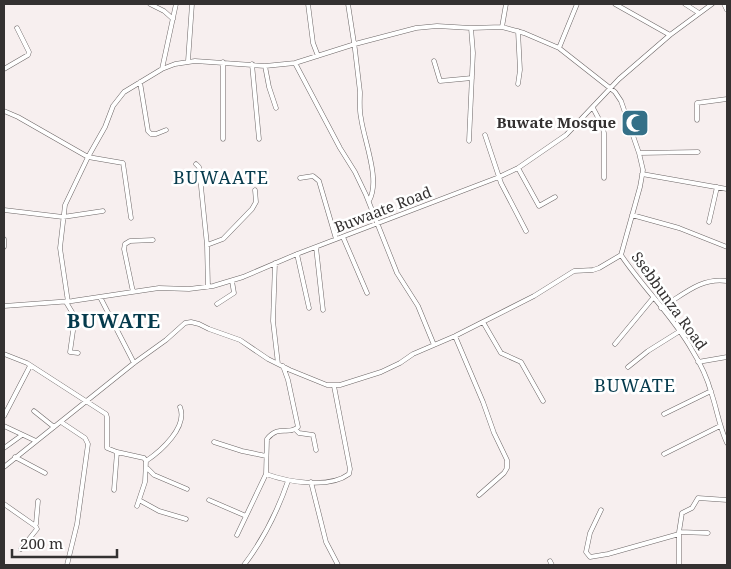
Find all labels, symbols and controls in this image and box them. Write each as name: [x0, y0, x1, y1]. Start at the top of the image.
mosque icon: Buwate Mosque: [620, 108, 650, 138]
place label: Buwate Mosque: [497, 112, 616, 132]
district label: BUWAATE: [173, 165, 269, 189]
street label: Buwaate Road: [331, 181, 434, 237]
street label: Ssebbunza Road: [627, 247, 712, 354]
district label: BUWATE: [67, 307, 161, 334]
district label: BUWATE: [594, 373, 676, 397]
scale bar: [12, 526, 118, 558]
text: 200 m: [20, 533, 63, 553]

